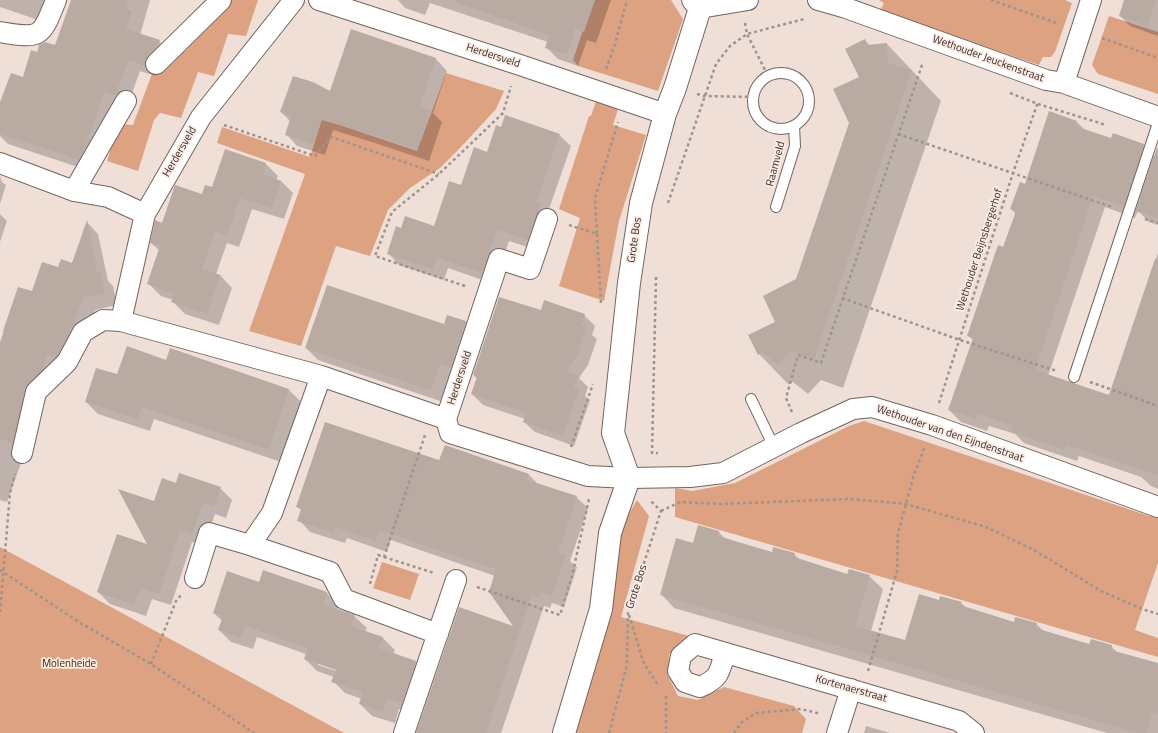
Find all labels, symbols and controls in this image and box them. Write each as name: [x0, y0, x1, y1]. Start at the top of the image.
street label: Wethouder Jeuckenstraat: [930, 33, 1046, 85]
street label: Herdersveld: [464, 41, 522, 71]
street label: Herdersveld: [160, 124, 200, 180]
street label: Raamveld: [764, 140, 788, 188]
street label: Wethouder Beijnsbergerhof: [954, 187, 1006, 313]
street label: Grote Bos: [625, 216, 645, 264]
street label: Herdersveld: [445, 349, 475, 407]
street label: Wethouder van den Eijndenstraat: [875, 403, 1025, 465]
street label: Grote Bos: [624, 563, 650, 611]
park label: Molenheide: [42, 657, 96, 671]
street label: Kortenaerstraat: [814, 673, 888, 705]

